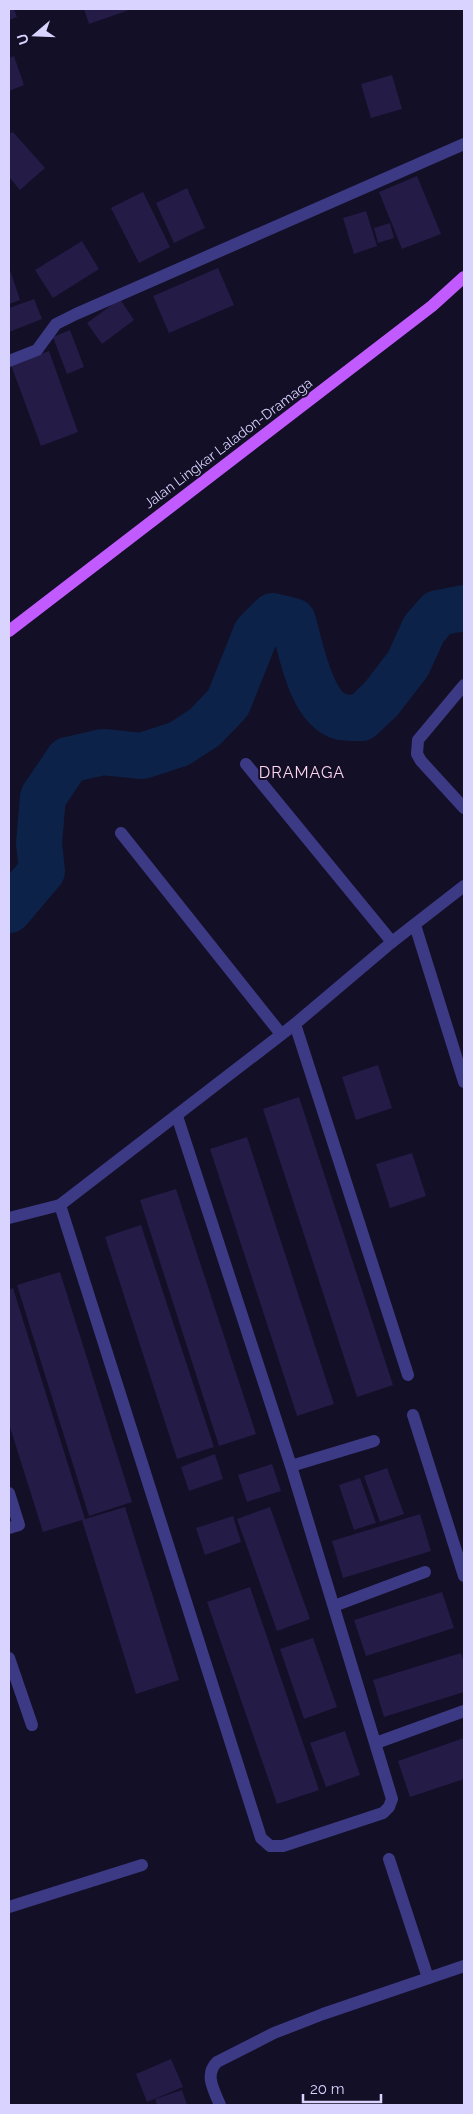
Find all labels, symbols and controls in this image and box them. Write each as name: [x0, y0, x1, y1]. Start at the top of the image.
north arrow: [10, 10, 60, 60]
text: U: [13, 32, 32, 47]
street label: Jalan Lingkar Laladon-Dramaga: [141, 375, 315, 511]
district label: DRAMAGA: [259, 763, 345, 782]
scale bar: [303, 2072, 380, 2104]
text: 20 m: [310, 2080, 345, 2098]

